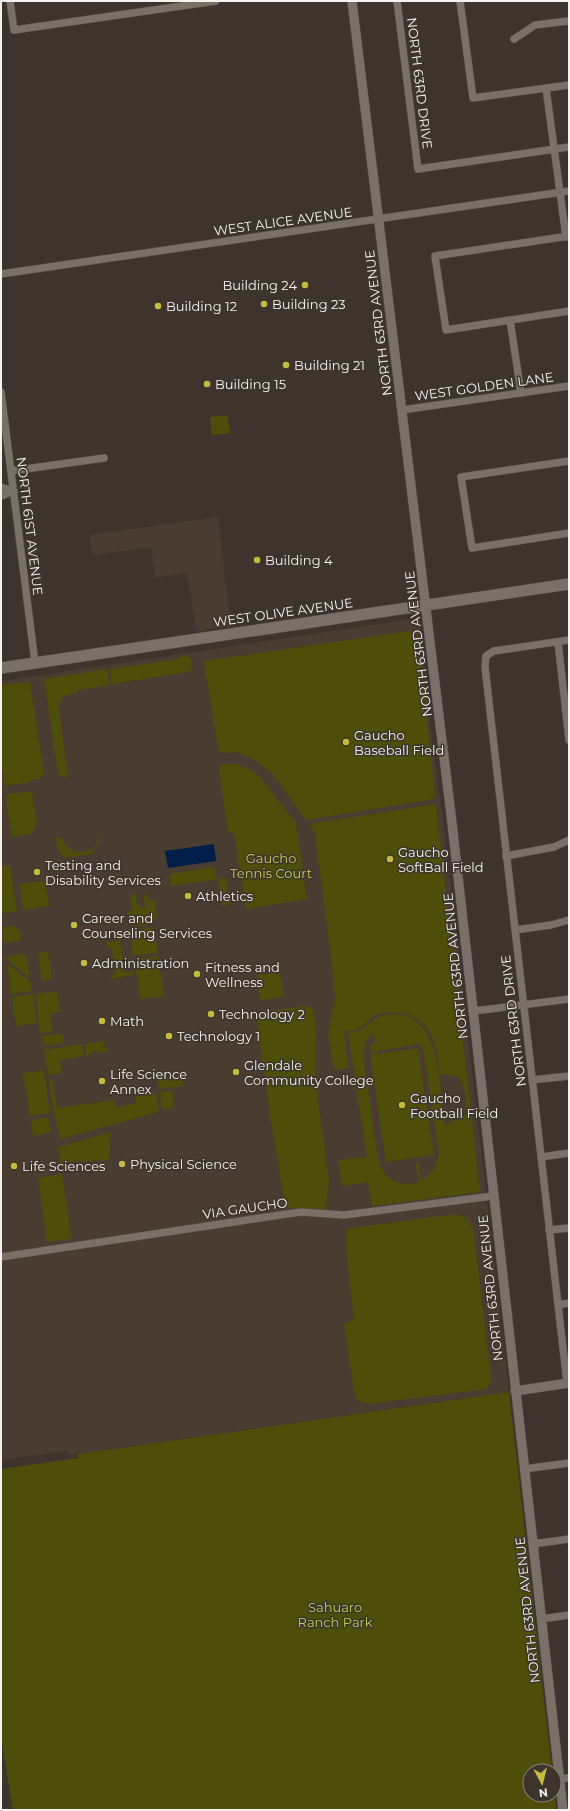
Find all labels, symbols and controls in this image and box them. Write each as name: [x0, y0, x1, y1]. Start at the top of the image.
street label: NORTH 63RD DRIVE: [404, 16, 436, 150]
street label: WEST ALICE AVENUE: [213, 203, 353, 239]
street label: NORTH 63RD AVENUE: [361, 249, 395, 397]
place label: Building 24: [222, 277, 297, 293]
marker: Building 24: [300, 280, 310, 290]
place label: Building 23: [272, 296, 346, 312]
place label: Building 12: [166, 298, 237, 314]
marker: Building 23: [259, 299, 269, 309]
marker: Building 12: [153, 301, 163, 311]
place label: Building 21: [294, 357, 365, 373]
marker: Building 21: [281, 360, 291, 370]
street label: WEST GOLDEN LANE: [414, 368, 554, 404]
place label: Building 15: [215, 376, 286, 392]
marker: Building 15: [202, 379, 212, 389]
street label: NORTH 61ST AVENUE: [14, 456, 46, 596]
place label: Building 4: [265, 552, 333, 568]
marker: Building 4: [252, 555, 262, 565]
street label: NORTH 63RD AVENUE: [401, 570, 435, 718]
street label: WEST OLIVE AVENUE: [212, 594, 354, 630]
place label: Gaucho Baseball Field: [354, 727, 444, 758]
marker: Gaucho Baseball Field: [341, 737, 351, 747]
place label: Gaucho SoftBall Field: [398, 844, 484, 875]
park label: Gaucho Tennis Court: [230, 850, 312, 881]
marker: Gaucho SoftBall Field: [385, 854, 395, 864]
place label: Testing and Disability Services: [45, 857, 161, 888]
marker: Testing and Disability Services: [32, 867, 42, 877]
place label: Athletics: [196, 888, 253, 904]
marker: Athletics: [183, 891, 193, 901]
street label: NORTH 63RD AVENUE: [439, 892, 471, 1040]
place label: Career and Counseling Services: [82, 910, 212, 941]
marker: Career and Counseling Services: [69, 920, 79, 930]
street label: NORTH 63RD DRIVE: [497, 954, 529, 1088]
place label: Administration: [92, 955, 189, 971]
marker: Administration: [79, 958, 89, 968]
place label: Fitness and Wellness: [205, 959, 280, 990]
marker: Fitness and Wellness: [192, 969, 202, 979]
place label: Technology 2: [219, 1006, 305, 1022]
marker: Technology 2: [206, 1009, 216, 1019]
place label: Math: [110, 1013, 144, 1029]
marker: Math: [97, 1016, 107, 1026]
place label: Technology 1: [177, 1028, 260, 1044]
marker: Technology 1: [164, 1031, 174, 1041]
place label: Glendale Community College: [244, 1057, 374, 1088]
place label: Life Science Annex: [110, 1066, 187, 1097]
marker: Glendale Community College: [231, 1067, 241, 1077]
marker: Life Science Annex: [97, 1076, 107, 1086]
place label: Gaucho Football Field: [410, 1090, 498, 1121]
marker: Gaucho Football Field: [397, 1100, 407, 1110]
place label: Physical Science: [130, 1156, 237, 1172]
place label: Life Sciences: [22, 1158, 105, 1174]
marker: Physical Science: [117, 1159, 127, 1169]
marker: Life Sciences: [9, 1161, 19, 1171]
street label: VIA GAUCHO: [201, 1194, 289, 1222]
street label: NORTH 63RD AVENUE: [474, 1214, 506, 1362]
street label: NORTH 63RD AVENUE: [511, 1536, 543, 1684]
park label: Sahuaro Ranch Park: [298, 1599, 373, 1630]
north arrow: [522, 1763, 562, 1803]
text: N: [538, 1785, 548, 1800]

